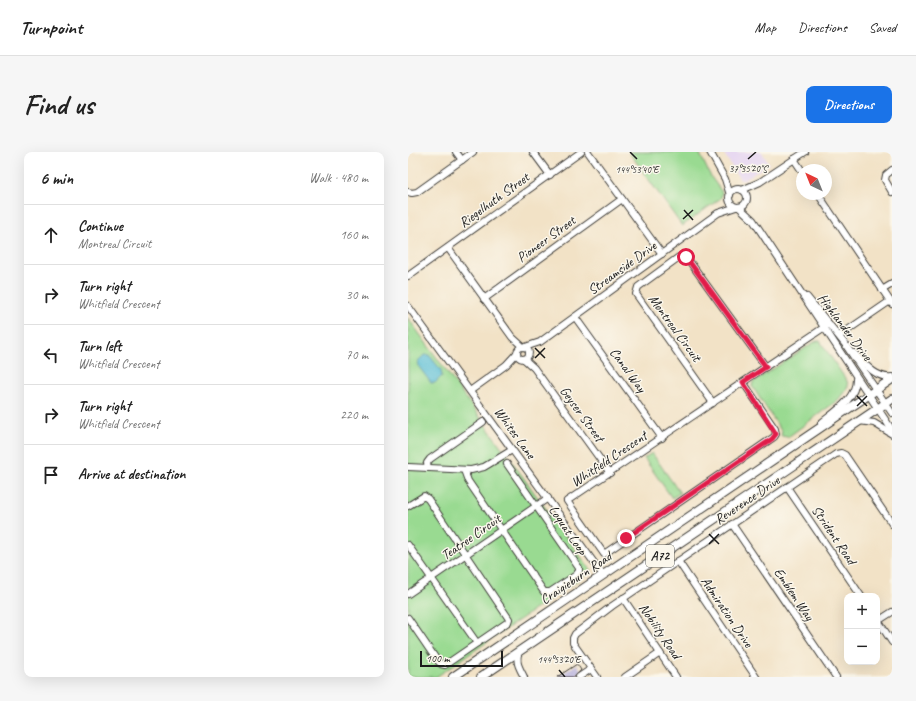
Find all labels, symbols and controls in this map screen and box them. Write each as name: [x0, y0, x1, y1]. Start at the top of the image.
text: Turnpoint: [20, 16, 82, 40]
text: Map: [755, 19, 776, 36]
text: Directions: [798, 19, 847, 36]
text: Saved: [869, 19, 896, 36]
button: Directions: [806, 86, 892, 123]
text: Find us: [24, 87, 94, 122]
text: 37°35'20"S: [729, 162, 769, 175]
text: 144°53'40"E: [615, 163, 660, 176]
north arrow: [796, 164, 832, 200]
text: 6 min: [40, 168, 73, 189]
street label: Riegelhuth Street: [456, 168, 534, 231]
text: Walk · 480 m: [309, 170, 368, 186]
street label: Pioneer Street: [513, 211, 580, 266]
text: Continue: [78, 217, 123, 236]
icon: ahead: [40, 224, 62, 246]
text: 160 m: [340, 227, 368, 243]
text: Montreal Circuit: [78, 236, 151, 252]
street label: Streamside Drive: [584, 237, 661, 299]
route start: [677, 248, 695, 266]
text: Turn right: [78, 277, 131, 296]
icon: right: [40, 284, 62, 306]
text: 30 m: [346, 287, 368, 303]
street label: Highlander Drive: [814, 290, 877, 365]
street label: Montreal Circuit: [645, 291, 706, 366]
text: Whitfield Crescent: [78, 296, 160, 312]
text: Turn left: [78, 337, 121, 356]
icon: left: [40, 344, 62, 366]
street label: Canal Way: [606, 344, 651, 397]
text: 70 m: [346, 347, 368, 363]
text: Whitfield Crescent: [78, 356, 160, 372]
street label: Geyser Street: [556, 383, 609, 447]
text: Turn right: [78, 397, 131, 416]
icon: right: [40, 404, 62, 426]
street label: Whites Lane: [491, 404, 540, 463]
text: 220 m: [340, 407, 368, 423]
text: Whitfield Crescent: [78, 416, 160, 432]
street label: Whitfield Crescent: [568, 426, 652, 491]
icon: arrive: [40, 464, 62, 486]
text: Arrive at destination: [78, 465, 185, 484]
street label: Reverence Drive: [711, 471, 784, 528]
street label: Loquat Loop: [545, 502, 591, 559]
street label: Strident Road: [808, 502, 861, 570]
street label: Teatree Circuit: [438, 509, 505, 564]
route end: [617, 529, 635, 547]
road number: A72: [646, 545, 674, 567]
street label: Craigieburn Road: [537, 547, 617, 608]
street label: Emblem Way: [770, 564, 818, 625]
street label: Admiration Drive: [697, 574, 758, 652]
map controls: [844, 593, 880, 665]
button: +: [844, 593, 880, 629]
street label: Nobility Road: [635, 600, 686, 664]
button: −: [844, 629, 880, 665]
scale bar: [420, 649, 503, 668]
text: 100 m: [426, 651, 450, 665]
text: 144°53'20"E: [537, 653, 582, 666]

